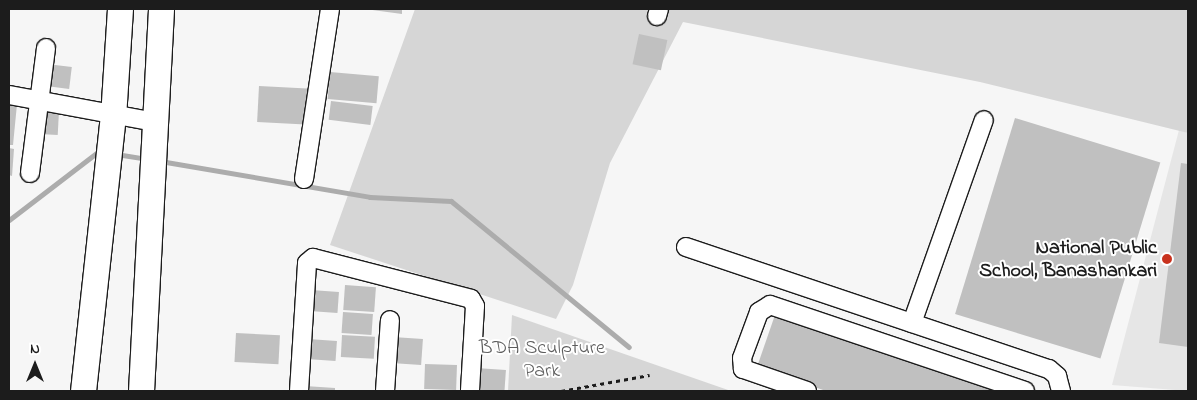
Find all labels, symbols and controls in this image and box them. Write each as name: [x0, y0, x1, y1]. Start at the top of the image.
place label: National Public School, Banashankari: [979, 236, 1157, 283]
marker: National Public School, Banashankari: [1161, 253, 1173, 265]
park label: BDA Sculpture Park: [479, 336, 605, 383]
text: N: [30, 339, 40, 360]
north arrow: [10, 340, 60, 390]

